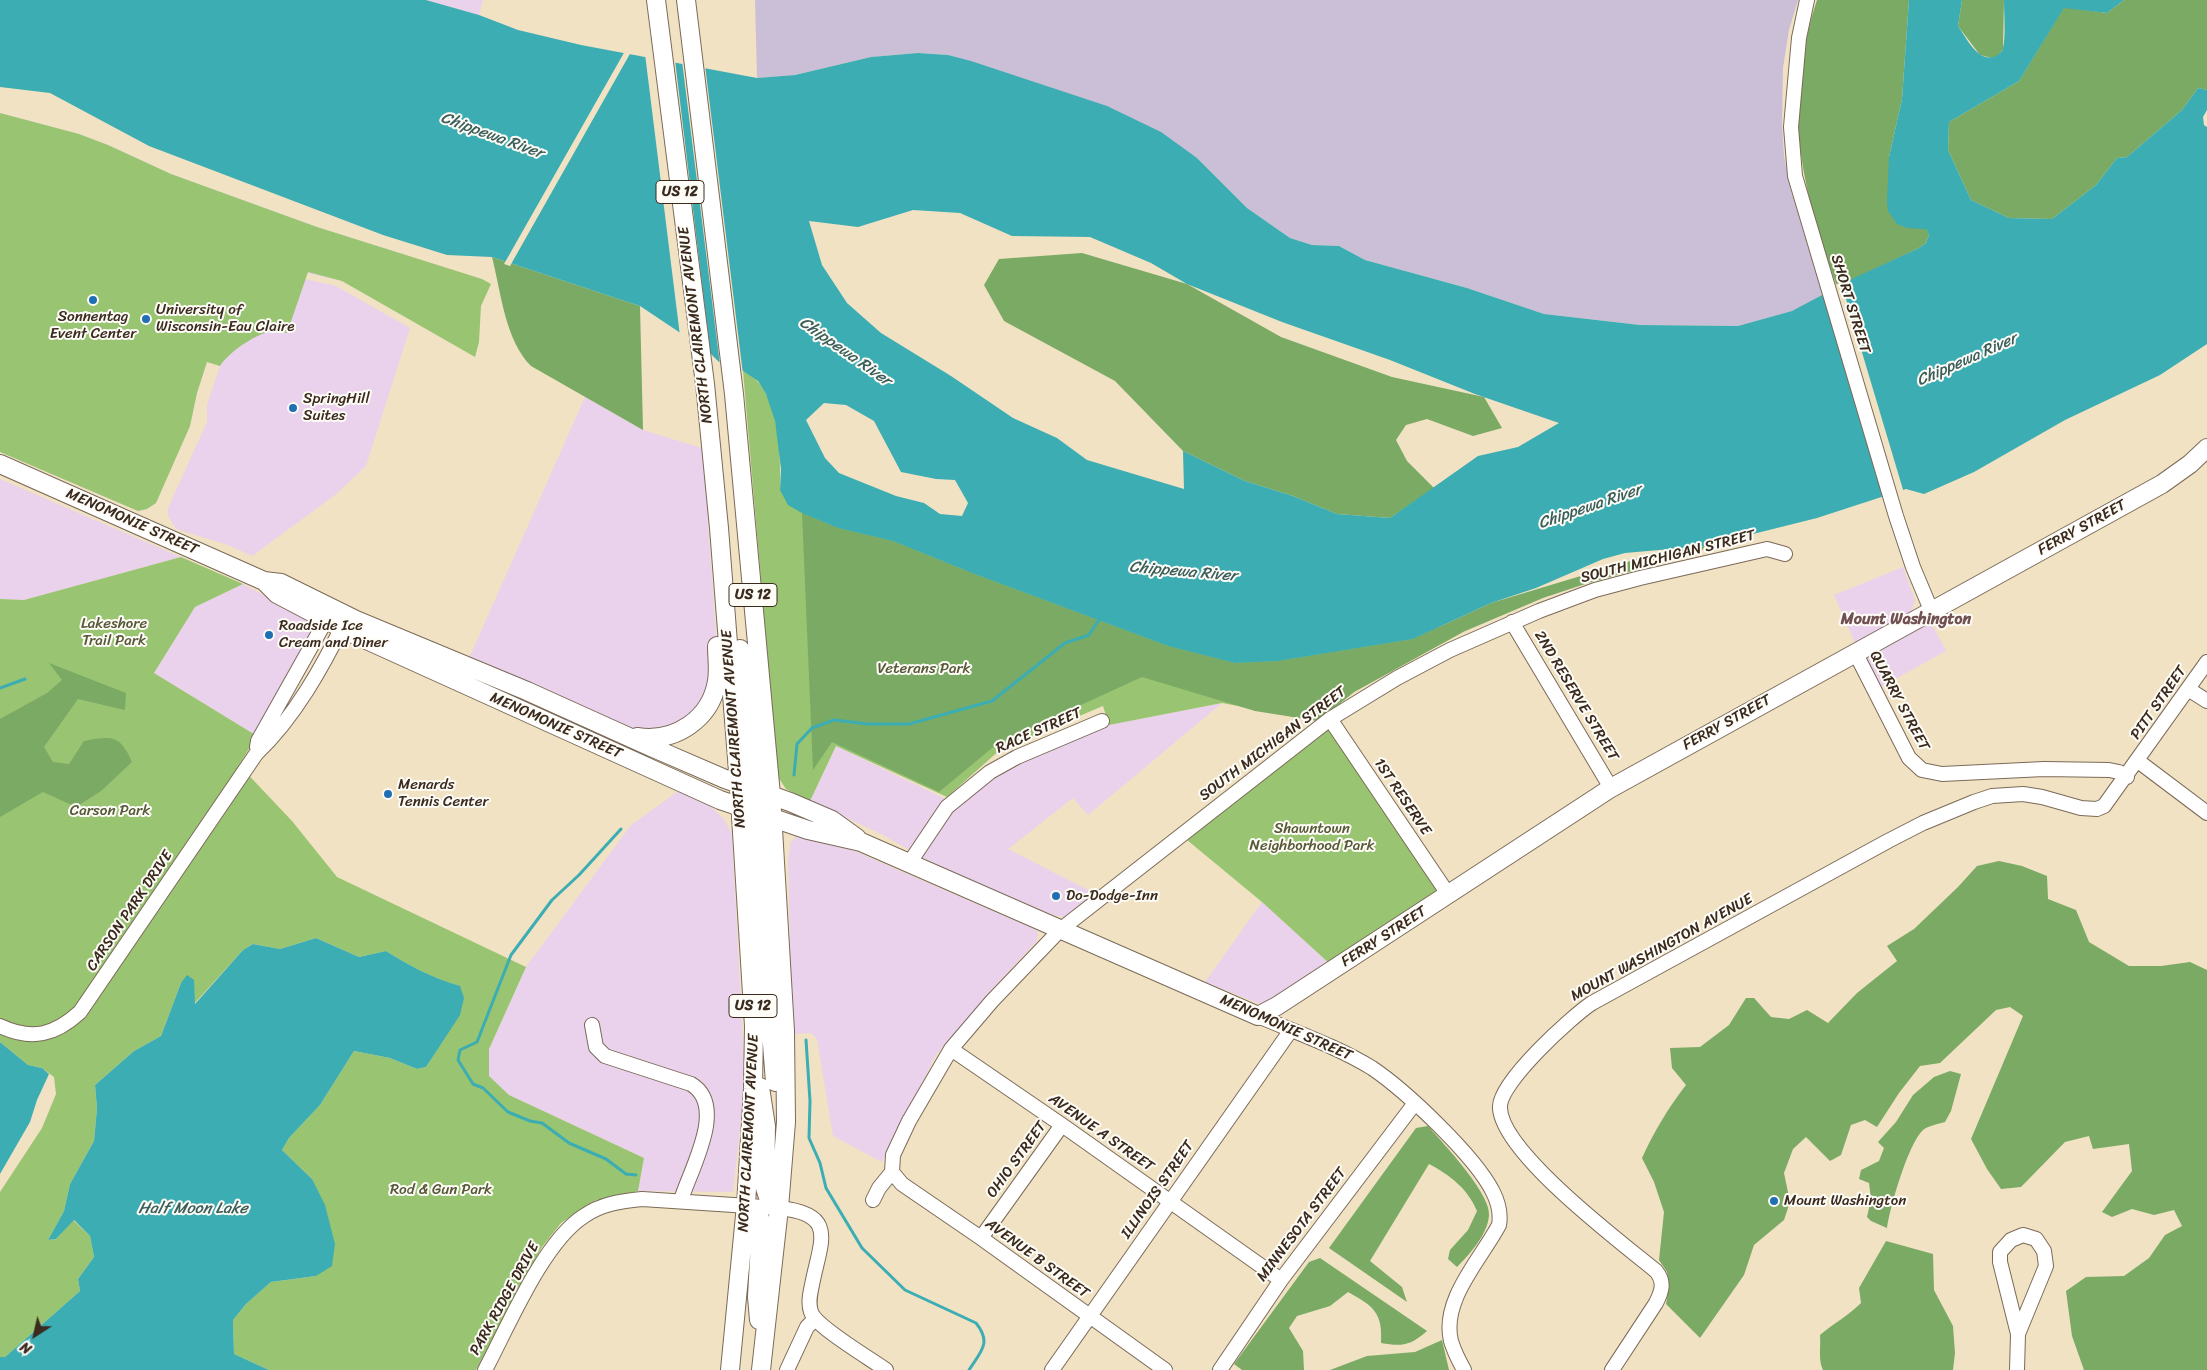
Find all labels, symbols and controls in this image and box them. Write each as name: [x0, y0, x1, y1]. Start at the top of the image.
water label: Chippewa River: [438, 109, 546, 163]
road number: US 12: [656, 180, 704, 203]
street label: NORTH CLAIREMONT AVENUE: [675, 225, 717, 425]
street label: SHORT STREET: [1826, 252, 1874, 356]
marker: Sonnentag Event Center: [87, 294, 99, 306]
place label: University of Wisconsin-Eau Claire: [156, 301, 294, 336]
place label: Sonnentag Event Center: [50, 308, 136, 343]
marker: University of Wisconsin-Eau Claire: [140, 313, 152, 325]
water label: Chippewa River: [795, 313, 895, 391]
water label: Chippewa River: [1914, 329, 2020, 391]
place label: SpringHill Suites: [303, 390, 370, 425]
marker: SpringHill Suites: [287, 402, 299, 414]
water label: Chippewa River: [1536, 480, 1644, 534]
street label: MENOMONIE STREET: [63, 485, 201, 559]
street label: FERRY STREET: [2035, 496, 2129, 560]
street label: SOUTH MICHIGAN STREET: [1579, 527, 1757, 587]
water label: Chippewa River: [1129, 558, 1237, 586]
road number: US 12: [729, 584, 777, 606]
district label: Mount Washington: [1841, 610, 1971, 630]
park label: Lakeshore Trail Park: [81, 615, 147, 650]
place label: Roadside Ice Cream and Diner: [279, 617, 388, 652]
street label: 2ND RESERVE STREET: [1530, 628, 1622, 764]
marker: Roadside Ice Cream and Diner: [263, 629, 275, 641]
street label: NORTH CLAIREMONT AVENUE: [718, 629, 750, 829]
street label: QUARRY STREET: [1865, 648, 1933, 754]
park label: Veterans Park: [877, 660, 971, 678]
street label: PITT STREET: [2127, 663, 2191, 743]
street label: SOUTH MICHIGAN STREET: [1196, 683, 1350, 805]
street label: MENOMONIE STREET: [487, 689, 625, 763]
street label: FERRY STREET: [1680, 691, 1774, 755]
street label: RACE STREET: [993, 704, 1085, 758]
street label: 1ST RESERVE: [1370, 755, 1434, 839]
place label: Menards Tennis Center: [398, 776, 489, 811]
marker: Menards Tennis Center: [382, 788, 394, 800]
park label: Carson Park: [70, 802, 150, 820]
park label: Shawntown Neighborhood Park: [1250, 820, 1374, 855]
street label: CARSON PARK DRIVE: [83, 847, 177, 975]
place label: Do-Dodge-Inn: [1066, 887, 1158, 905]
marker: Do-Dodge-Inn: [1050, 890, 1062, 902]
street label: MOUNT WASHINGTON AVENUE: [1568, 890, 1756, 1006]
street label: FERRY STREET: [1338, 903, 1430, 971]
street label: MENOMONIE STREET: [1217, 991, 1355, 1065]
road number: US 12: [729, 994, 777, 1018]
street label: NORTH CLAIREMONT AVENUE: [735, 1033, 763, 1233]
street label: AVENUE A STREET: [1045, 1090, 1157, 1176]
street label: OHIO STREET: [983, 1118, 1051, 1202]
street label: ILLINOIS STREET: [1118, 1138, 1198, 1242]
street label: MINNESOTA STREET: [1253, 1164, 1351, 1286]
park label: Rod & Gun Park: [390, 1181, 492, 1199]
place label: Mount Washington: [1784, 1192, 1906, 1210]
marker: Mount Washington: [1768, 1195, 1780, 1207]
water label: Half Moon Lake: [138, 1199, 248, 1219]
street label: AVENUE B STREET: [982, 1215, 1092, 1303]
street label: PARK RIDGE DRIVE: [466, 1239, 544, 1359]
north arrow: [10, 1310, 60, 1360]
text: N: [15, 1335, 37, 1361]

